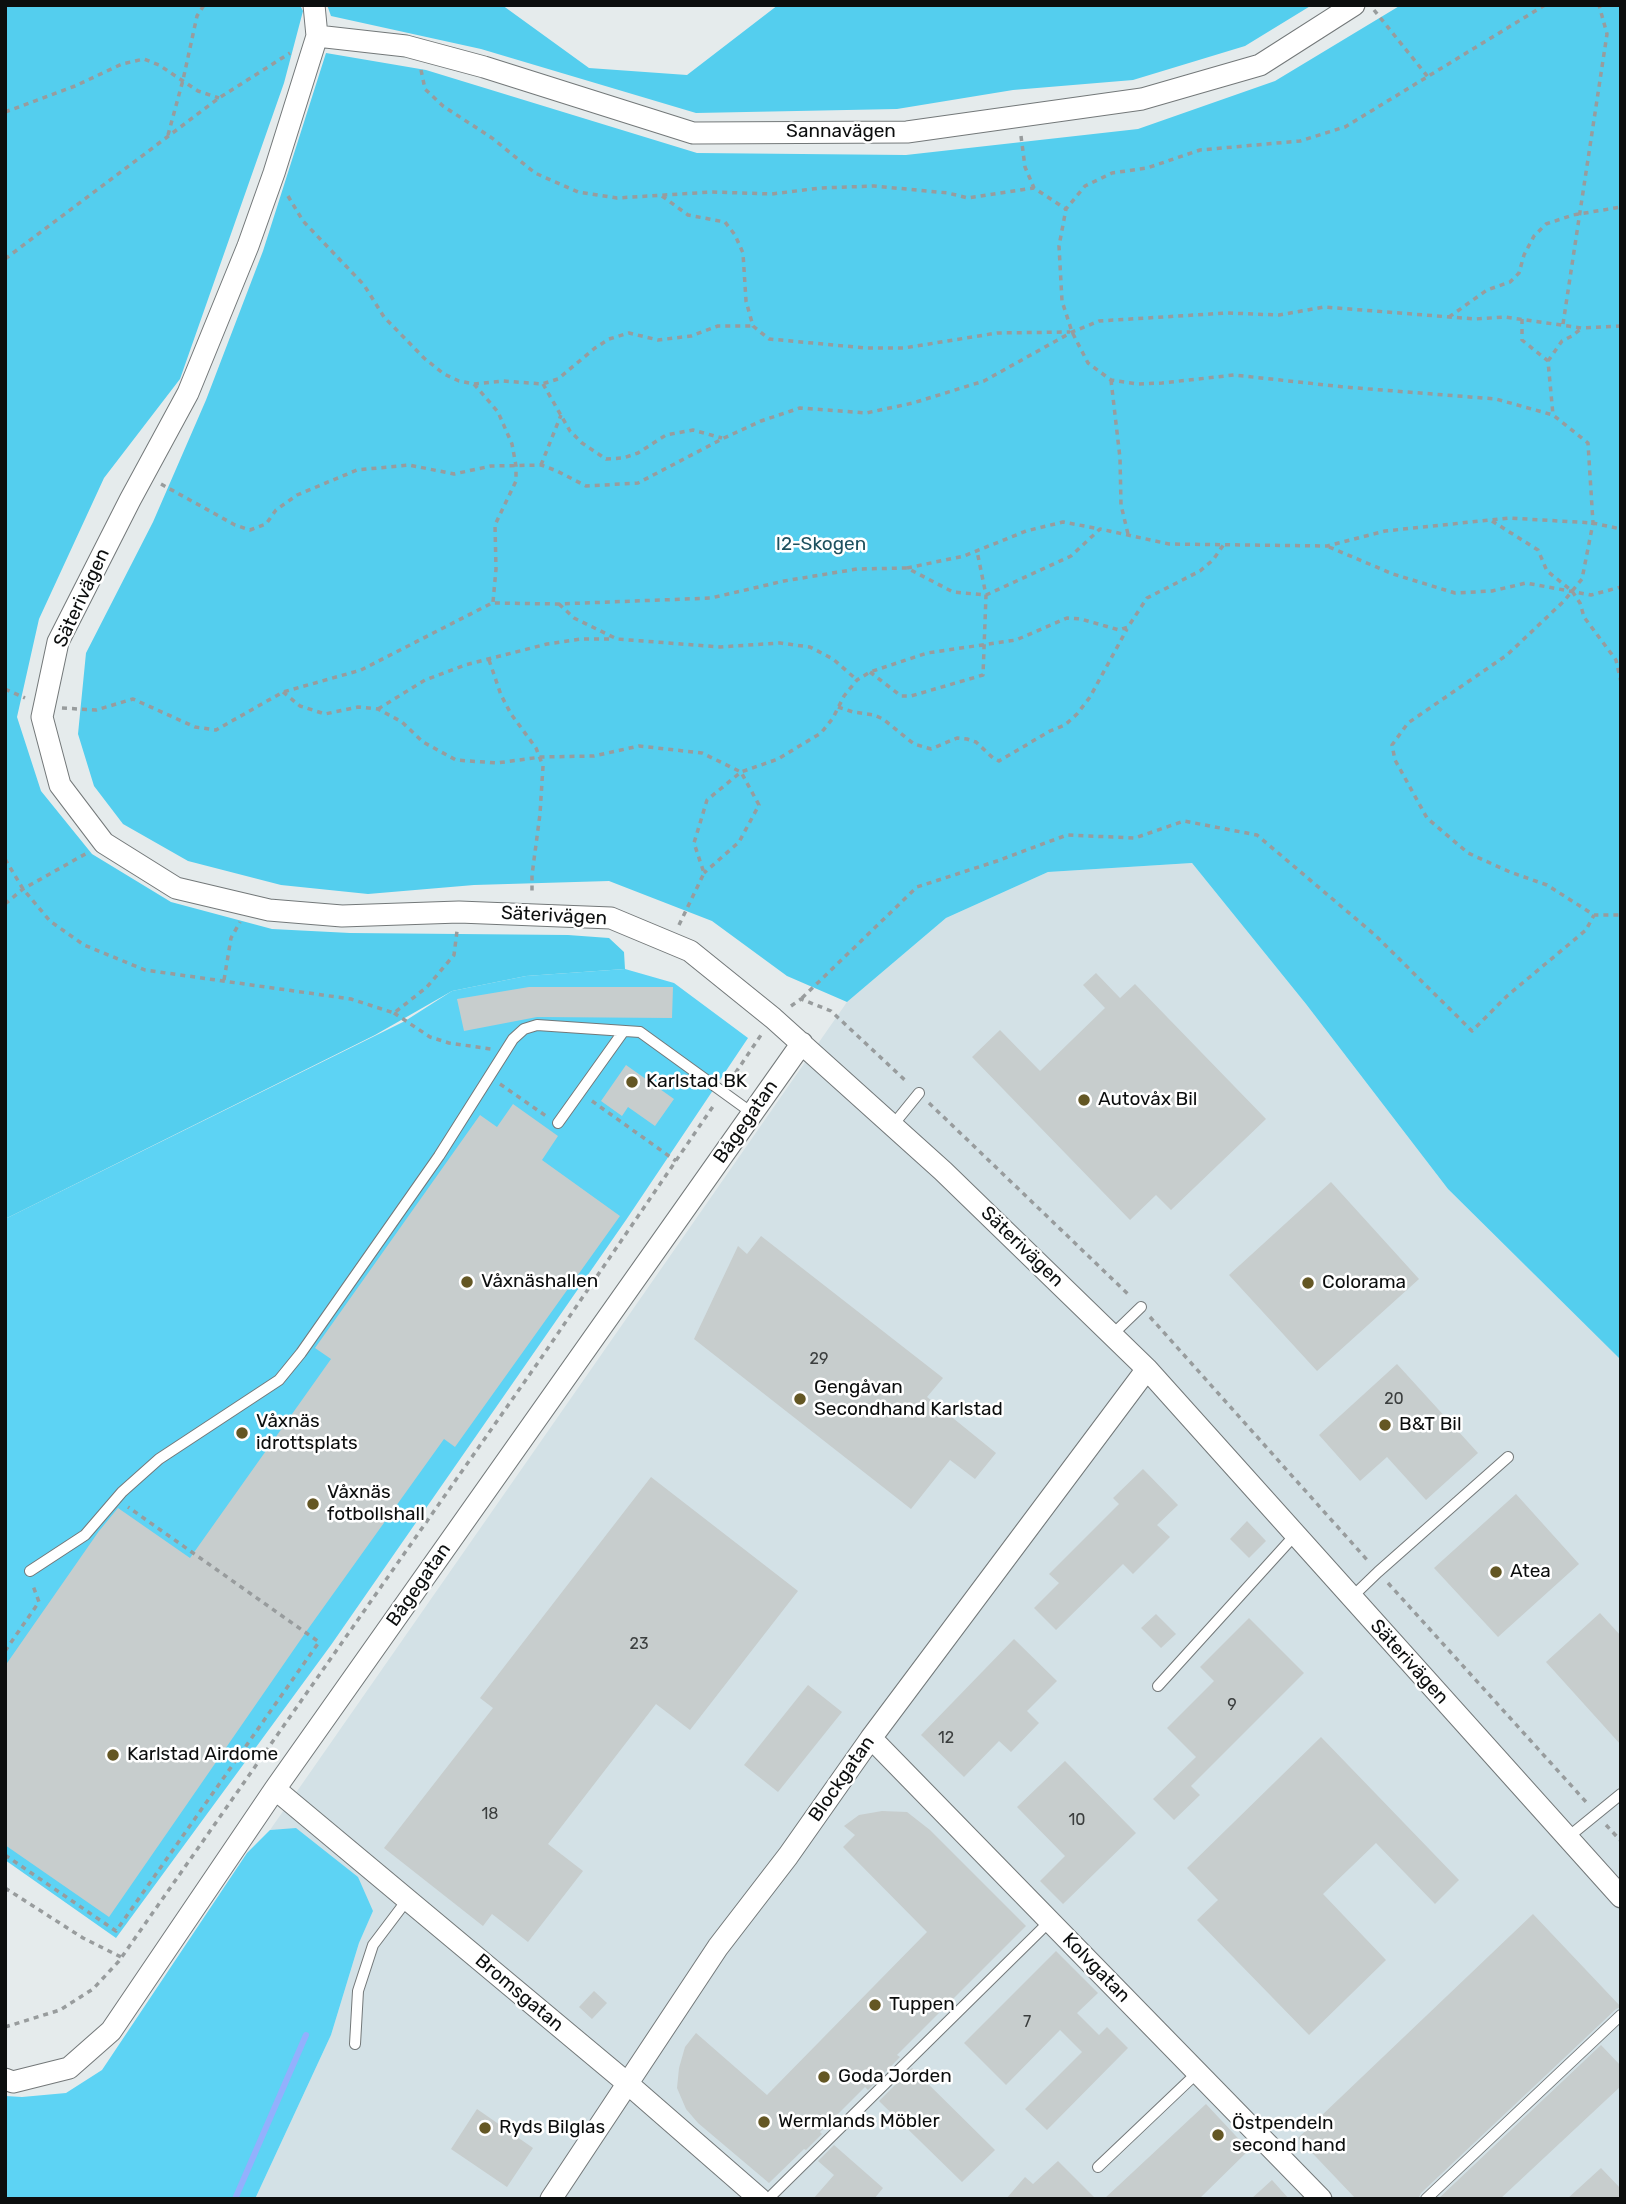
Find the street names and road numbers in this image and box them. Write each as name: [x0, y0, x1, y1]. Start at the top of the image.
street label: Sannavägen: [786, 121, 896, 143]
street label: Säterivägen: [49, 545, 115, 651]
street label: Säterivägen: [500, 902, 608, 930]
street label: Bågegatan: [709, 1076, 783, 1168]
street label: Säterivägen: [976, 1202, 1068, 1292]
street label: Bågegatan: [382, 1539, 456, 1631]
street label: Säterivägen: [1365, 1615, 1453, 1709]
street label: Blockgatan: [804, 1732, 880, 1826]
street label: Kolvgatan: [1057, 1929, 1135, 2007]
street label: Bromsgatan: [470, 1949, 568, 2037]

